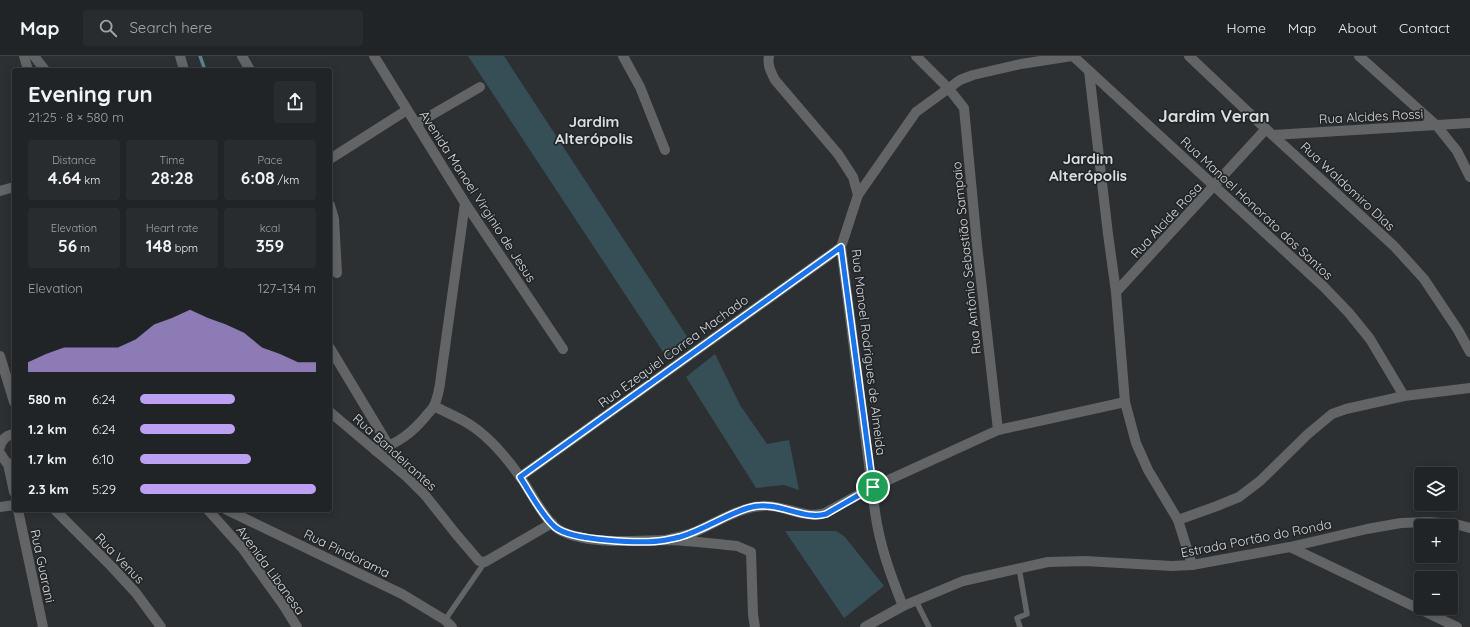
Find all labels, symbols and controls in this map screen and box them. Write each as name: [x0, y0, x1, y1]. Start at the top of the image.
search box: [83, 10, 363, 46]
text: Map: [20, 16, 59, 40]
icon: search: [97, 17, 119, 39]
text: Search here: [129, 18, 212, 37]
text: Home: [1227, 19, 1266, 37]
text: Map: [1288, 19, 1316, 37]
text: About: [1338, 19, 1377, 37]
text: Contact: [1399, 19, 1450, 37]
text: Evening run: [28, 80, 153, 108]
button: share: [274, 81, 316, 123]
district label: Jardim Veran: [1158, 105, 1270, 126]
street label: Rua Alcides Rossi: [1318, 105, 1424, 127]
street label: Avenida Manoel Virginio de Jesus: [416, 107, 540, 285]
text: 21:25 · 8 × 580 m: [28, 109, 124, 125]
district label: Jardim Alterópolis: [555, 112, 633, 148]
street label: Rua Manoel Honorato dos Santos: [1177, 133, 1337, 283]
street label: Rua Waldomiro Dias: [1297, 138, 1399, 234]
district label: Jardim Alterópolis: [1049, 149, 1127, 185]
text: Distance: [52, 153, 96, 167]
text: Time: [159, 153, 185, 167]
text: Pace: [257, 153, 283, 167]
street label: Rua Antônio Sebastião Sampaio: [948, 161, 984, 355]
text: 4.64: [48, 167, 81, 188]
text: 28:28: [151, 167, 193, 188]
text: 6:08: [241, 167, 275, 188]
text: km: [81, 173, 100, 187]
text: /km: [275, 173, 299, 187]
street label: Rua Alcide Rosa: [1127, 179, 1205, 261]
text: Elevation: [51, 221, 97, 235]
text: Heart rate: [146, 221, 198, 235]
text: kcal: [260, 221, 280, 235]
text: 56: [58, 235, 77, 256]
text: 148: [146, 235, 172, 256]
text: 359: [256, 235, 284, 256]
text: m: [77, 241, 90, 255]
text: bpm: [172, 241, 198, 255]
street label: Rua Manoel Rodrigues de Almeida: [848, 248, 890, 456]
text: Elevation: [28, 280, 83, 296]
text: 127–134 m: [258, 280, 316, 296]
street label: Rua Ezequiel Correa Machado: [595, 291, 751, 411]
text: 580 m: [28, 391, 66, 407]
text: 6:24: [92, 391, 115, 407]
street label: Rua Bandeirantes: [350, 410, 440, 494]
text: 1.2 km: [28, 421, 67, 437]
text: 6:24: [92, 421, 115, 437]
text: 1.7 km: [28, 451, 66, 467]
text: 6:10: [92, 451, 114, 467]
map controls: [1414, 467, 1458, 615]
button: layers: [1414, 467, 1458, 511]
pin: [856, 470, 890, 504]
icon: arrive: [862, 476, 884, 498]
text: 2.3 km: [28, 481, 69, 497]
text: 5:29: [92, 481, 116, 497]
street label: Estrada Portão do Ronda: [1179, 516, 1333, 560]
button: +: [1414, 519, 1458, 563]
street label: Avenida Libanesa: [233, 522, 309, 618]
street label: Rua Pindorama: [301, 525, 393, 581]
street label: Rua Guarani: [27, 528, 59, 604]
street label: Rua Venus: [92, 529, 148, 587]
button: −: [1414, 571, 1458, 615]

